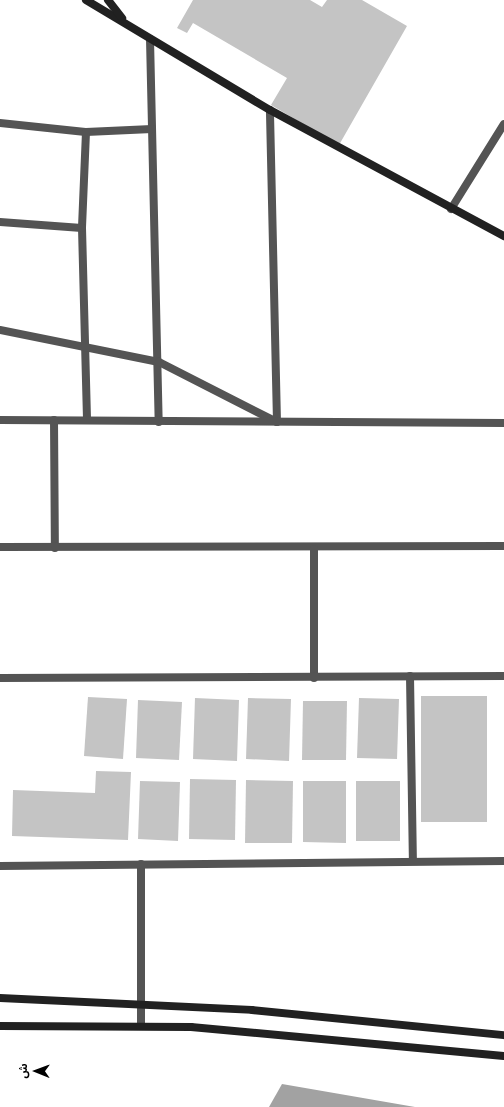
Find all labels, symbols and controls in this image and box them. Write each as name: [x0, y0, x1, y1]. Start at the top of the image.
north arrow: [16, 1051, 56, 1091]
text: ش: [17, 1063, 30, 1078]

